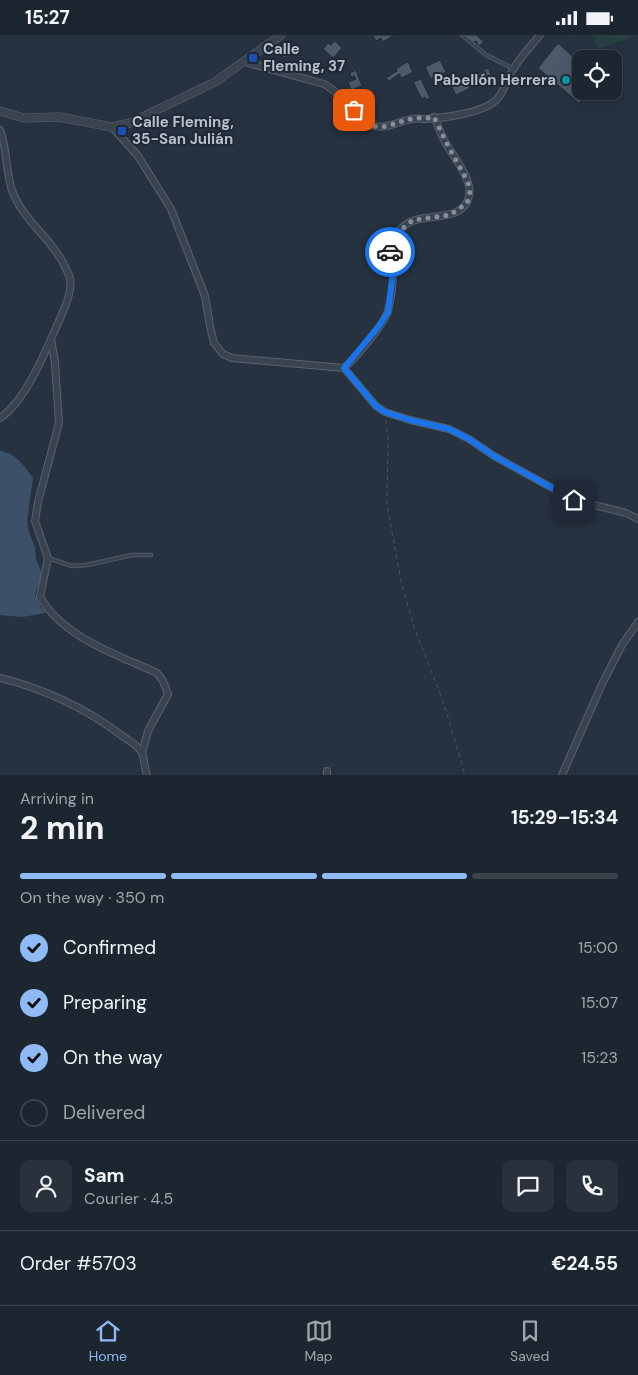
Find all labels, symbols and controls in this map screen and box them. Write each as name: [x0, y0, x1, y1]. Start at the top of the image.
text: 15:27: [25, 5, 70, 30]
place label: Calle Fleming, 37: [263, 39, 345, 76]
map controls: [572, 50, 622, 100]
button: locate: [572, 50, 622, 100]
marker: Calle Fleming, 37: [247, 52, 259, 64]
place label: Pabellón Herrera: [434, 70, 556, 90]
marker: Pabellón Herrera: [560, 74, 572, 86]
pin: [333, 89, 375, 131]
icon: bag: [340, 96, 368, 124]
place label: Calle Fleming, 35-San Julián: [132, 112, 234, 149]
marker: Calle Fleming, 35-San Julián: [116, 125, 128, 137]
courier: [365, 227, 415, 277]
icon: car: [376, 238, 404, 266]
pin: [553, 479, 595, 521]
icon: home: [560, 486, 588, 514]
text: Arriving in: [20, 788, 94, 809]
text: 15:29–15:34: [511, 805, 618, 830]
text: 2 min: [20, 807, 105, 849]
text: On the way · 350 m: [20, 887, 164, 908]
icon: check: [20, 934, 48, 962]
text: Confirmed: [63, 935, 156, 960]
text: 15:00: [578, 937, 618, 958]
icon: check: [20, 989, 48, 1017]
text: Preparing: [63, 990, 147, 1015]
text: 15:07: [581, 992, 618, 1013]
icon: check: [20, 1044, 48, 1072]
text: On the way: [63, 1045, 163, 1070]
text: 15:23: [581, 1047, 618, 1068]
text: Delivered: [63, 1100, 145, 1125]
button: person: [20, 1160, 72, 1212]
button: chat: [502, 1160, 554, 1212]
button: phone: [566, 1160, 618, 1212]
text: Sam: [84, 1163, 125, 1188]
text: Courier · 4.5: [84, 1188, 173, 1209]
text: Order #5703: [20, 1251, 137, 1276]
text: €24.55: [551, 1251, 618, 1276]
tab: Home: [89, 1317, 127, 1365]
tab: Map: [304, 1317, 333, 1365]
tab: Saved: [510, 1317, 549, 1365]

